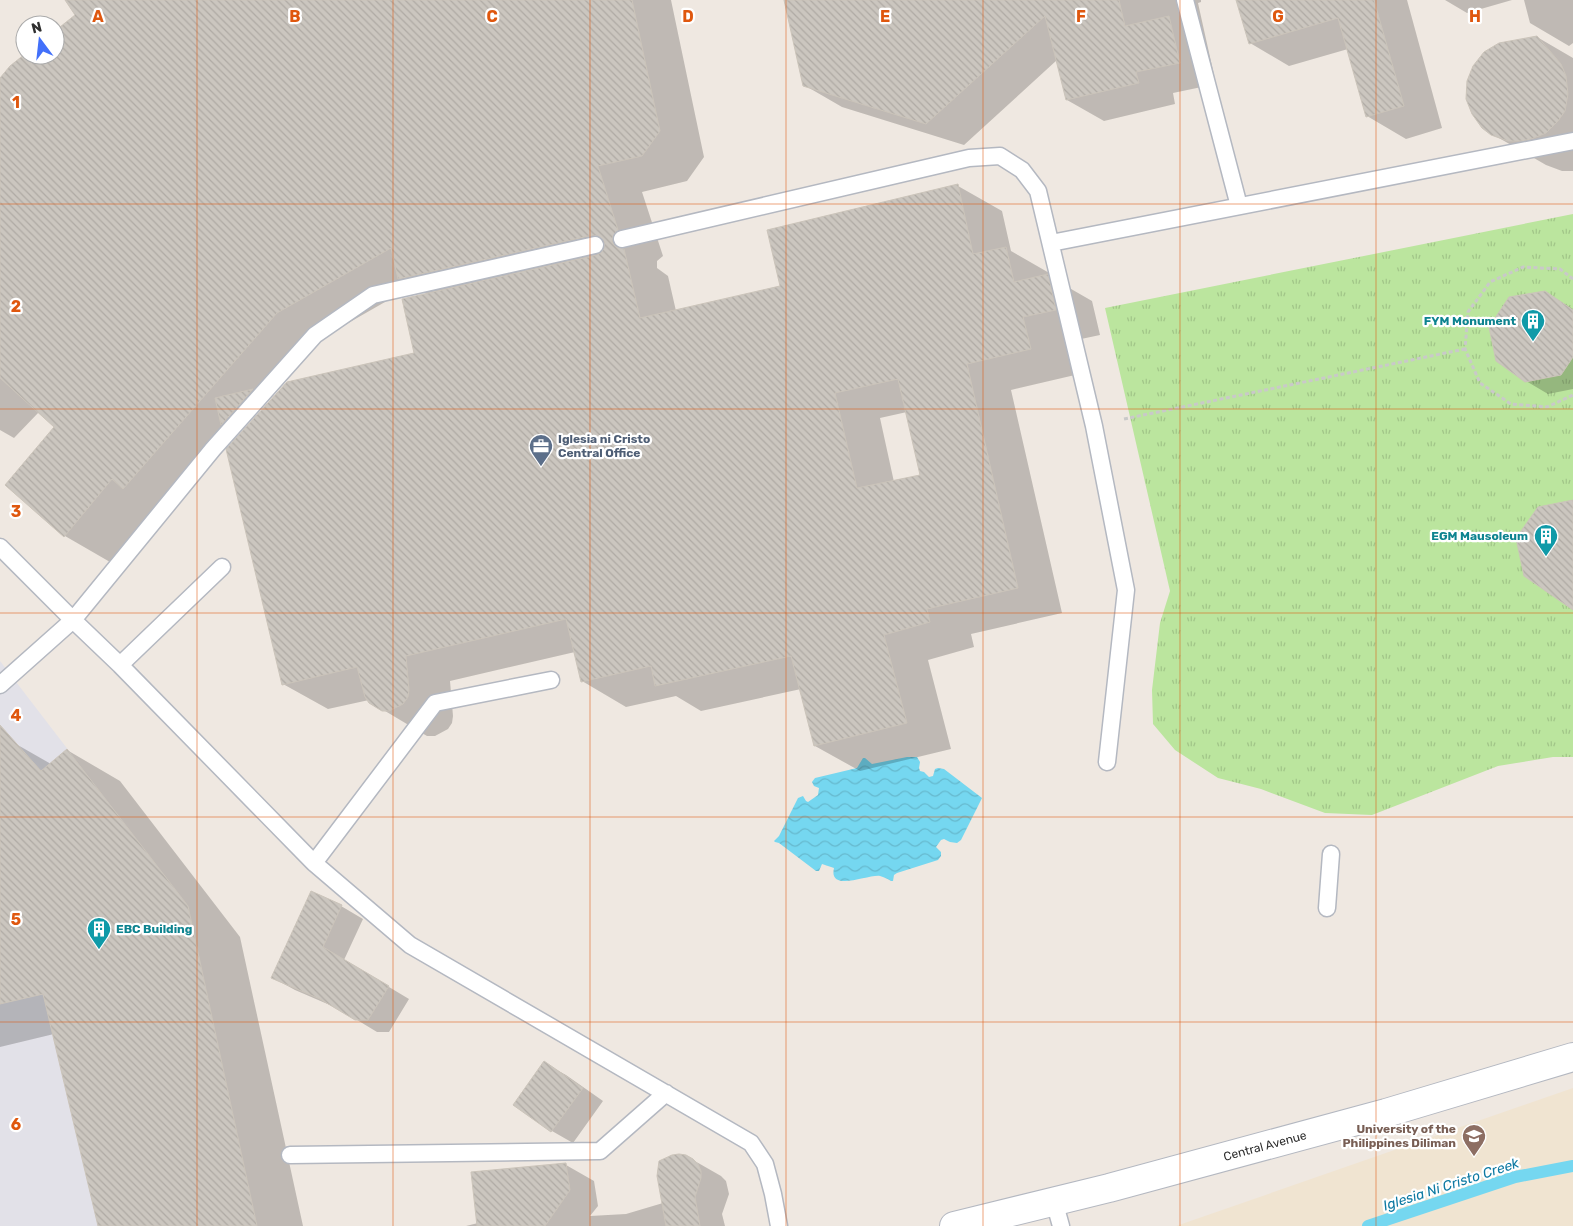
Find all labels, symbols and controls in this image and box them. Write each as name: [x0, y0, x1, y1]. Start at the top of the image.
text: A: [92, 7, 104, 26]
text: B: [289, 7, 301, 26]
text: C: [486, 7, 498, 26]
text: D: [682, 7, 694, 26]
text: E: [880, 7, 890, 26]
text: F: [1076, 7, 1086, 26]
text: G: [1272, 7, 1284, 26]
text: H: [1469, 7, 1481, 26]
north arrow: [15, 15, 65, 65]
text: N: [30, 18, 44, 37]
text: 1: [12, 93, 20, 112]
text: 2: [11, 297, 21, 316]
building icon: FYM Monument: [1520, 308, 1546, 342]
place label: FYM Monument: [1424, 314, 1516, 328]
place label: Iglesia ni Cristo Central Office: [558, 432, 650, 460]
office icon: Iglesia ni Cristo Central Office: [528, 433, 554, 467]
text: 3: [11, 502, 21, 521]
building icon: EGM Mausoleum: [1533, 523, 1559, 557]
place label: EGM Mausoleum: [1431, 529, 1528, 543]
text: 4: [11, 706, 22, 725]
text: 5: [11, 910, 21, 929]
building icon: EBC Building: [86, 916, 112, 950]
place label: EBC Building: [116, 922, 192, 936]
text: 6: [11, 1115, 21, 1134]
place label: University of the Philippines Diliman: [1343, 1122, 1456, 1150]
school or university icon: University of the Philippines Diliman: [1461, 1123, 1487, 1157]
street label: Central Avenue: [1222, 1128, 1308, 1164]
water label: Iglesia Ni Cristo Creek: [1381, 1154, 1522, 1214]

